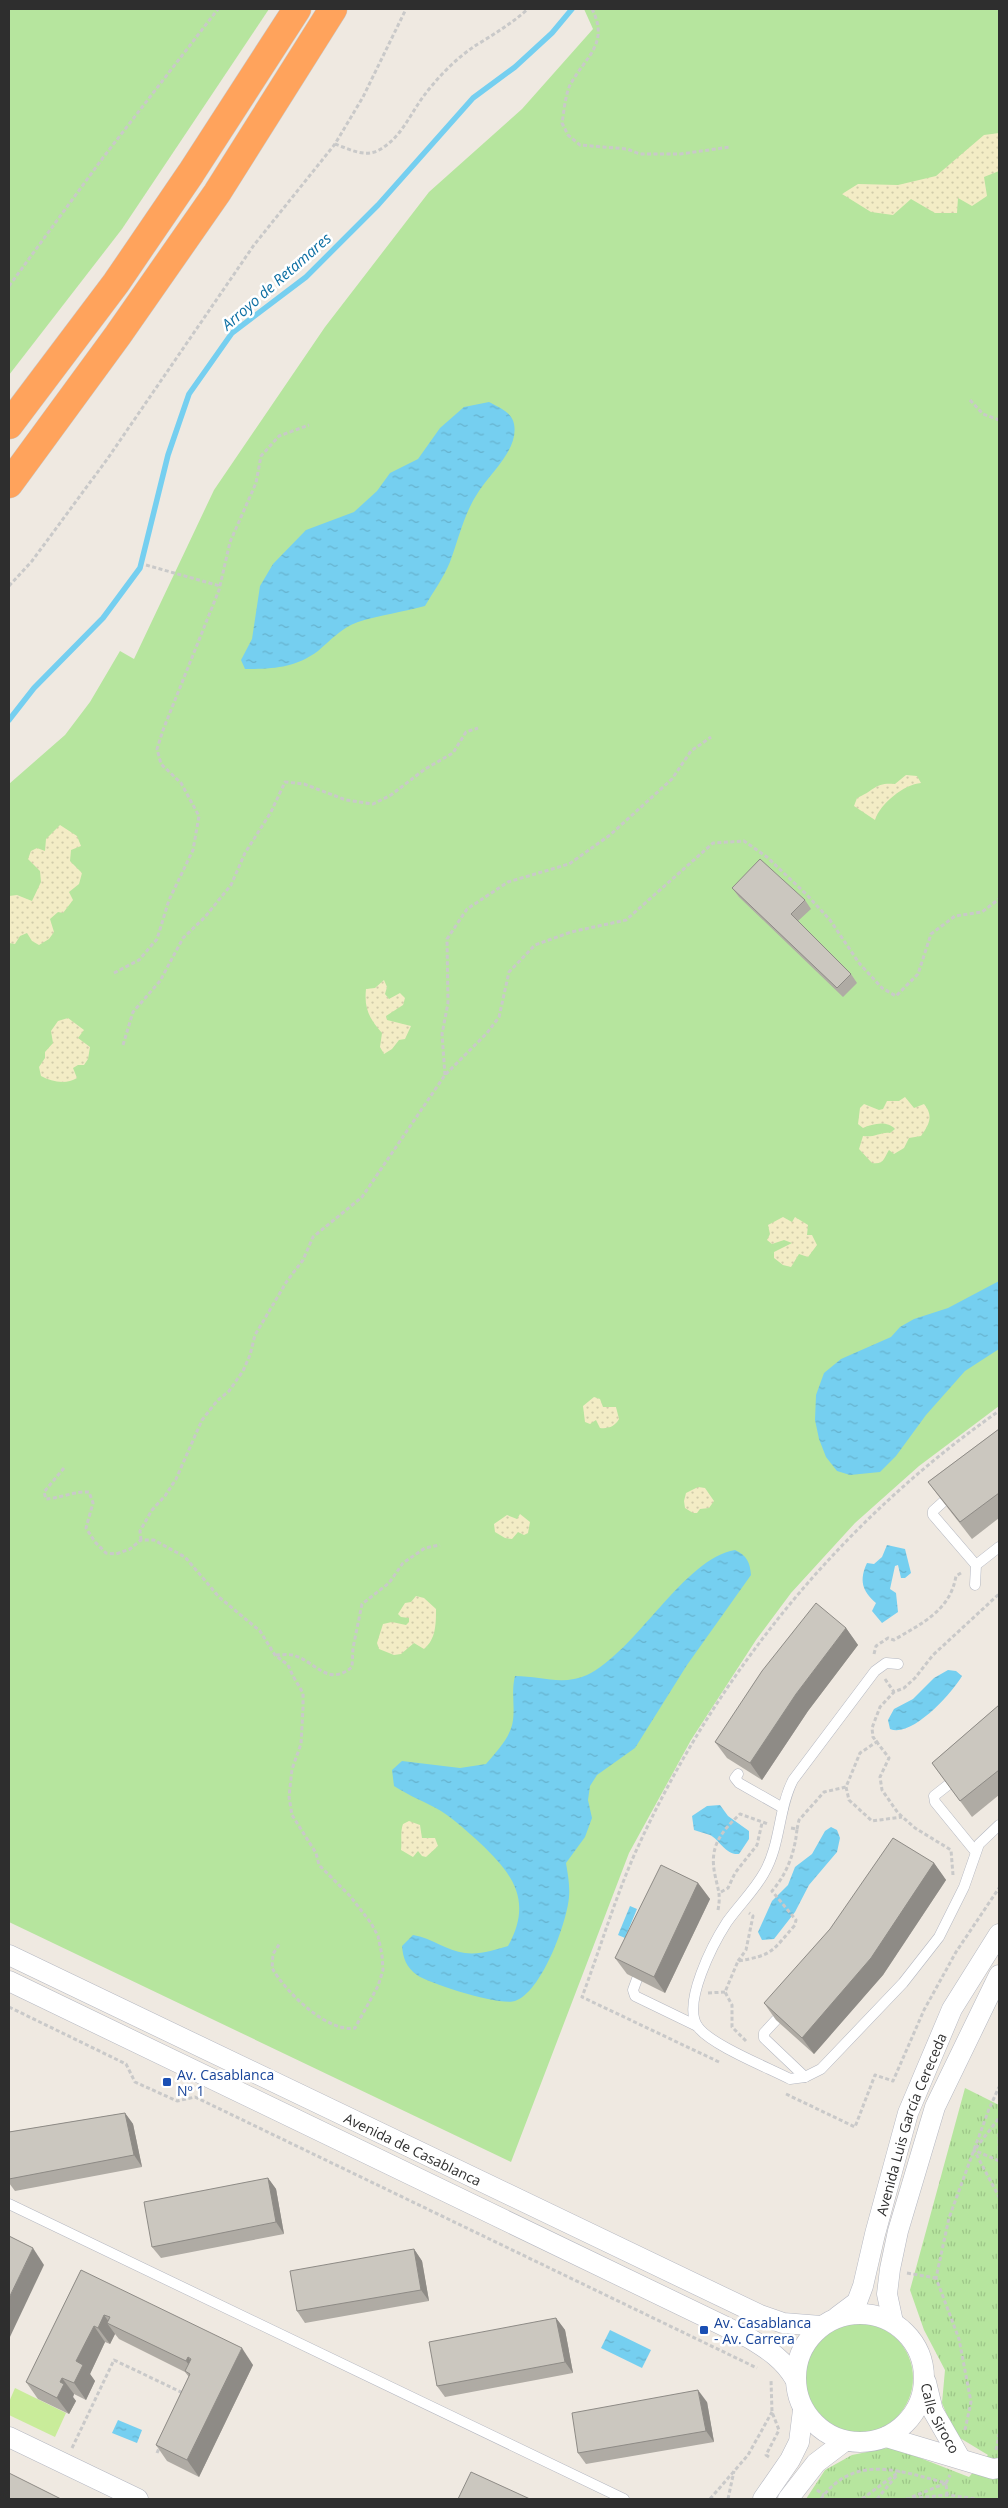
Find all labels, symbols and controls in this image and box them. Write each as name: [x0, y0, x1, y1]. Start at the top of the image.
water label: Arroyo de Retamares: [216, 228, 335, 335]
street label: Avenida Luis García Cereceda: [871, 2030, 950, 2218]
place label: Av. Casablanca Nº 1: [177, 2065, 274, 2100]
marker: Av. Casablanca Nº 1: [161, 2076, 173, 2088]
street label: Avenida de Casablanca: [341, 2108, 485, 2190]
place label: Av. Casablanca - Av. Carrera: [714, 2313, 811, 2348]
marker: Av. Casablanca - Av. Carrera: [698, 2324, 710, 2336]
street label: Calle Siroco: [917, 2381, 965, 2457]

